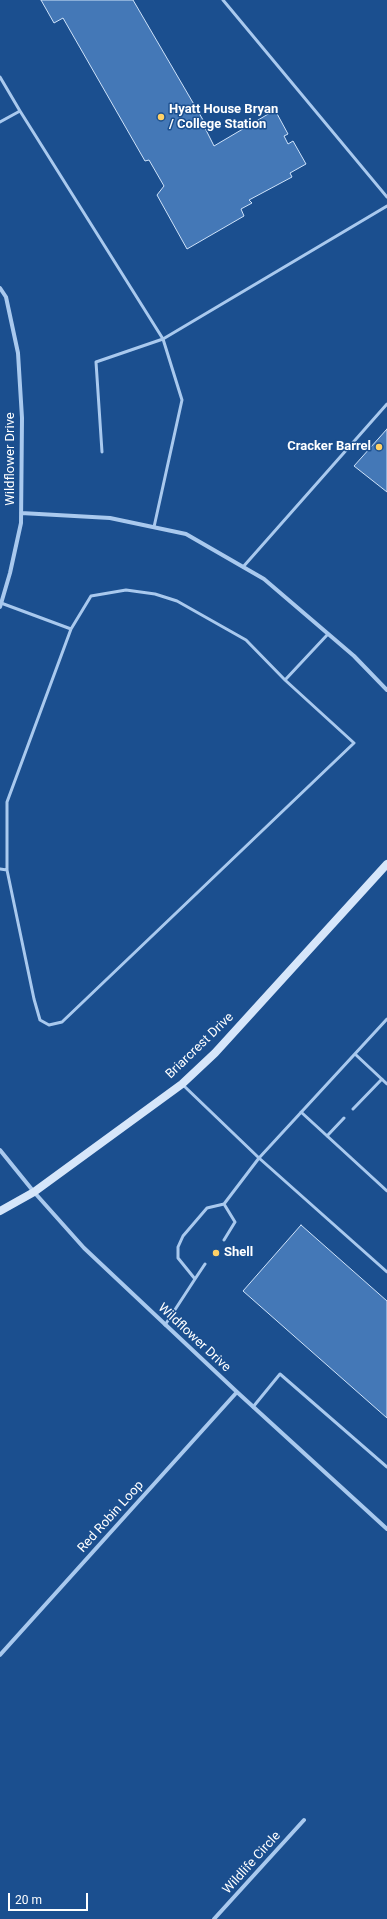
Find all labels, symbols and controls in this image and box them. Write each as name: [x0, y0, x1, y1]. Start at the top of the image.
place label: Hyatt House Bryan / College Station: [169, 102, 278, 133]
marker: Hyatt House Bryan / College Station: [156, 112, 166, 122]
street label: Wildflower Drive: [3, 412, 19, 506]
place label: Cracker Barrel: [287, 439, 371, 455]
marker: Cracker Barrel: [374, 442, 384, 452]
street label: Briarcrest Drive: [163, 1010, 237, 1082]
place label: Shell: [224, 1245, 253, 1261]
marker: Shell: [211, 1248, 221, 1258]
street label: Wildflower Drive: [154, 1300, 234, 1376]
street label: Red Robin Loop: [75, 1478, 147, 1556]
street label: Wildlife Circle: [220, 1829, 284, 1897]
scale bar: [10, 1885, 90, 1911]
text: 20 m: [15, 1893, 42, 1907]

